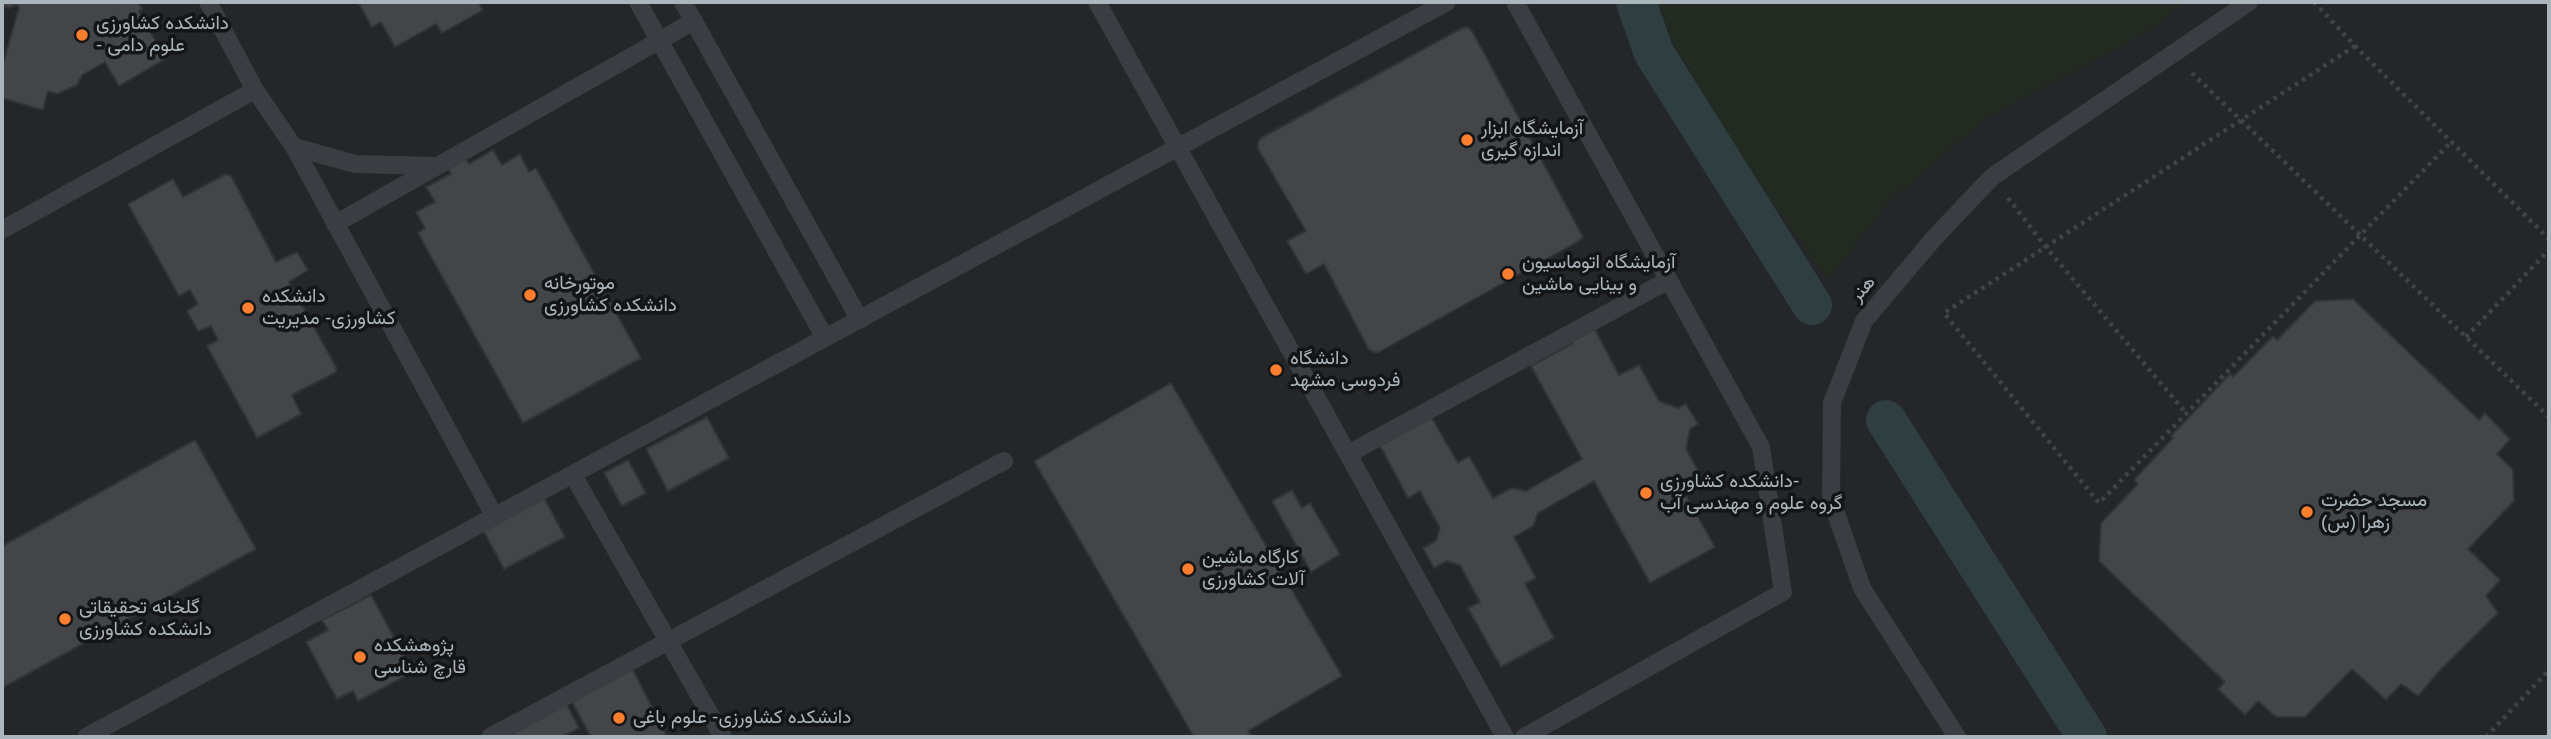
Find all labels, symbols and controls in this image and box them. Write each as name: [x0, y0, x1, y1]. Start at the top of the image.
place label: دانشکده کشاورزی - علوم دامی: [96, 13, 229, 57]
marker: دانشکده کشاورزی - علوم دامی: [74, 27, 90, 43]
place label: آزمایشگاه ابزار اندازه گیری: [1481, 118, 1583, 162]
marker: آزمایشگاه ابزار اندازه گیری: [1459, 132, 1475, 148]
place label: آزمایشگاه اتوماسیون و بینایی ماشین: [1522, 252, 1675, 296]
marker: آزمایشگاه اتوماسیون و بینایی ماشین: [1500, 266, 1516, 282]
street label: هنر: [1846, 271, 1880, 307]
place label: موتورخانه دانشکده کشاورزی: [544, 273, 677, 317]
place label: دانشکده کشاورزی- مدیریت: [262, 286, 395, 330]
marker: موتورخانه دانشکده کشاورزی: [522, 287, 538, 303]
marker: دانشکده کشاورزی- مدیریت: [240, 300, 256, 316]
place label: دانشگاه فردوسی مشهد: [1290, 348, 1400, 392]
marker: دانشگاه فردوسی مشهد: [1268, 362, 1284, 378]
place label: دانشکده کشاورزی- گروه علوم و مهندسی آب: [1660, 471, 1842, 515]
marker: دانشکده کشاورزی- گروه علوم و مهندسی آب: [1638, 485, 1654, 501]
place label: مسجد حضرت زهرا (س): [2321, 490, 2427, 534]
marker: مسجد حضرت زهرا (س): [2299, 504, 2315, 520]
place label: کارگاه ماشین آلات کشاورزی: [1202, 547, 1304, 591]
marker: کارگاه ماشین آلات کشاورزی: [1180, 561, 1196, 577]
place label: گلخانه تحقیقاتی دانشکده کشاورزی: [79, 597, 212, 641]
marker: گلخانه تحقیقاتی دانشکده کشاورزی: [57, 611, 73, 627]
place label: پژوهشکده قارچ شناسی: [374, 635, 466, 679]
marker: پژوهشکده قارچ شناسی: [352, 649, 368, 665]
place label: دانشکده کشاورزی- علوم باغی: [633, 707, 851, 729]
marker: دانشکده کشاورزی- علوم باغی: [611, 710, 627, 726]

